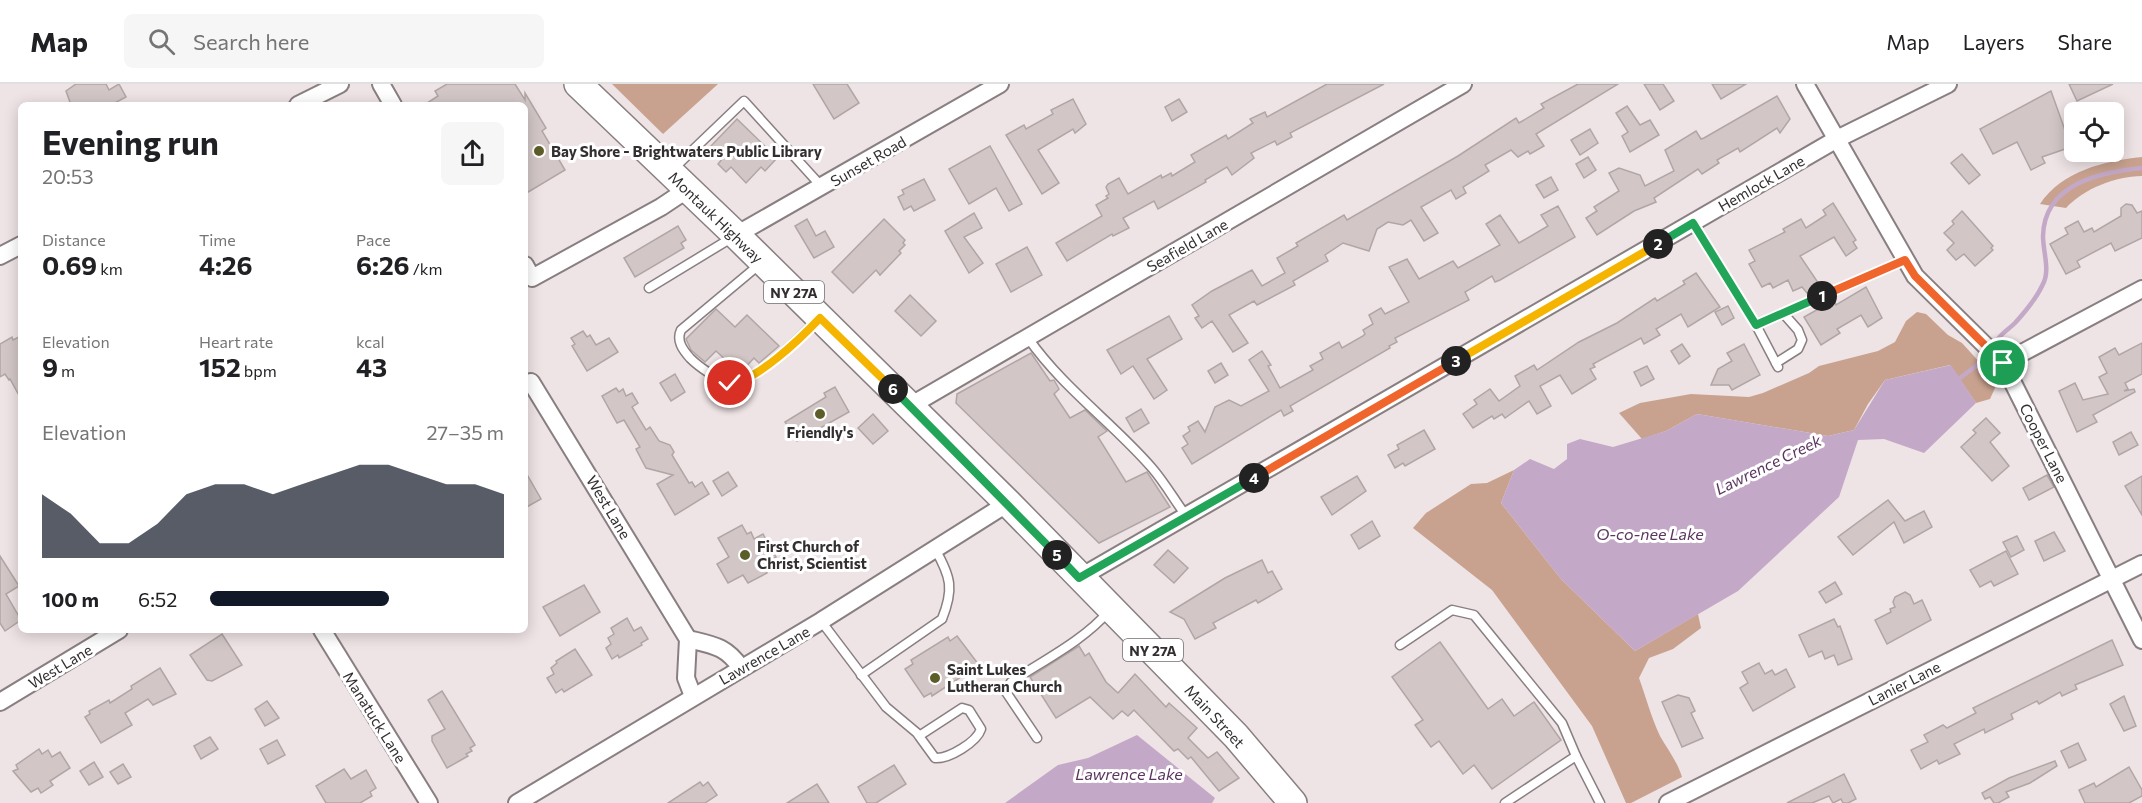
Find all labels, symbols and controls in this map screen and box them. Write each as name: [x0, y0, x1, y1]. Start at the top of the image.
search box: [124, 14, 544, 68]
text: Map: [30, 24, 88, 58]
icon: search: [145, 25, 178, 58]
text: Search here: [193, 28, 309, 55]
text: Map: [1886, 29, 1930, 54]
text: Layers: [1963, 29, 2025, 54]
text: Share: [2058, 29, 2112, 54]
map controls: [2064, 102, 2124, 162]
button: locate: [2064, 102, 2124, 162]
text: Evening run: [42, 121, 219, 162]
button: share: [441, 122, 504, 185]
street label: Sunset Road: [827, 132, 909, 190]
place label: Bay Shore - Brightwaters Public Library: [551, 142, 823, 160]
marker: Bay Shore - Brightwaters Public Library: [532, 144, 546, 158]
street label: Hemlock Lane: [1715, 151, 1807, 215]
text: 20:53: [42, 164, 94, 188]
street label: Montauk Highway: [665, 167, 767, 267]
street label: Seafield Lane: [1143, 215, 1231, 275]
pin: 2: [1643, 229, 1673, 259]
text: Distance: [42, 230, 106, 249]
text: Time: [199, 230, 236, 249]
text: Pace: [356, 230, 391, 249]
text: 2: [1653, 234, 1663, 253]
text: 0.69: [42, 249, 97, 280]
text: 4:26: [199, 249, 253, 280]
text: 6:26: [356, 249, 410, 280]
text: km: [97, 259, 123, 278]
text: /km: [410, 259, 442, 278]
road number: NY 27A: [764, 281, 824, 303]
pin: 1: [1807, 281, 1837, 311]
text: 1: [1818, 286, 1826, 305]
text: Elevation: [42, 332, 110, 351]
text: Heart rate: [199, 332, 273, 351]
text: kcal: [356, 332, 385, 351]
pin: [1977, 337, 2028, 388]
pin: 3: [1441, 346, 1471, 376]
icon: arrive: [1986, 346, 2019, 379]
text: 9: [42, 351, 58, 382]
text: 152: [199, 351, 241, 382]
text: 43: [356, 351, 387, 382]
text: 3: [1451, 351, 1461, 370]
pin: [704, 357, 755, 408]
text: m: [58, 361, 75, 380]
text: bpm: [241, 361, 277, 380]
icon: check: [713, 366, 746, 399]
pin: 6: [878, 374, 908, 404]
text: 6: [888, 379, 898, 398]
street label: Cooper Lane: [2016, 400, 2072, 486]
marker: Friendly's: [813, 407, 827, 421]
text: Elevation: [42, 420, 127, 444]
text: 27–35 m: [426, 420, 504, 444]
place label: Friendly's: [787, 423, 853, 441]
water label: Lawrence Creek: [1712, 430, 1824, 498]
pin: 4: [1239, 463, 1269, 493]
text: 4: [1249, 468, 1259, 487]
street label: West Lane: [583, 472, 635, 542]
water label: O-co-nee Lake: [1596, 524, 1704, 543]
place label: First Church of Christ, Scientist: [757, 537, 867, 572]
pin: 5: [1042, 540, 1072, 570]
text: 5: [1052, 545, 1062, 564]
marker: First Church of Christ, Scientist: [738, 548, 752, 562]
text: 100 m: [42, 587, 99, 611]
text: 6:52: [138, 587, 177, 611]
street label: Lawrence Lane: [715, 622, 813, 688]
road number: NY 27A: [1123, 639, 1183, 661]
street label: West Lane: [25, 640, 95, 692]
street label: Lanier Lane: [1865, 657, 1943, 709]
place label: Saint Lukes Lutheran Church: [947, 660, 1062, 695]
street label: Manatuck Lane: [340, 668, 410, 766]
marker: Saint Lukes Lutheran Church: [928, 671, 942, 685]
street label: Main Street: [1181, 681, 1249, 751]
water label: Lawrence Lake: [1075, 764, 1183, 783]

